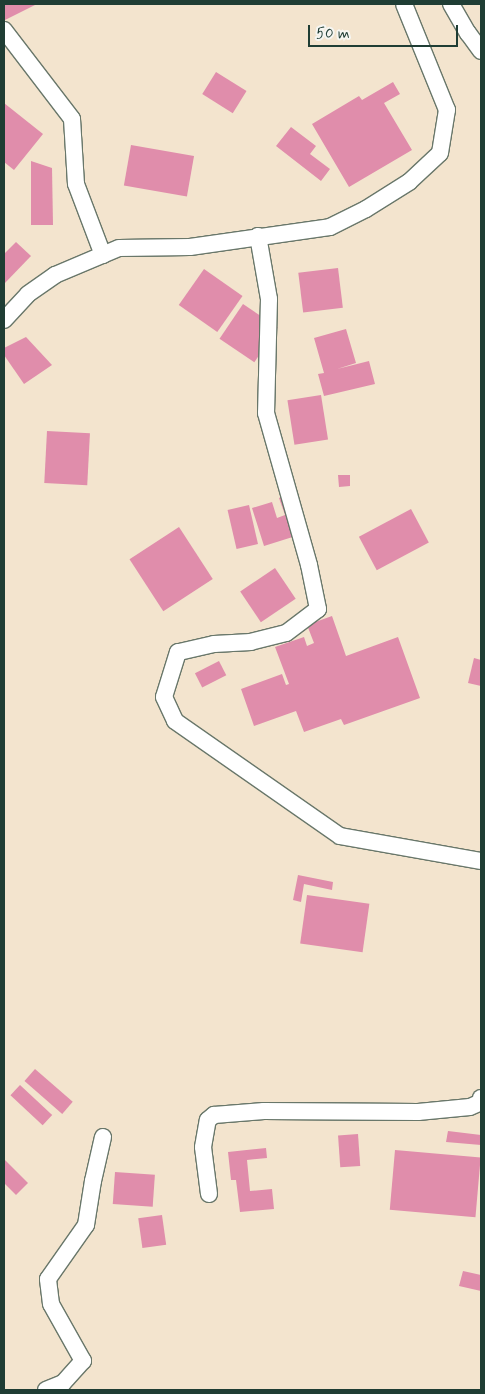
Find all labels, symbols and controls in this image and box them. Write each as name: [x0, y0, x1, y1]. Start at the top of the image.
scale bar: [310, 15, 460, 47]
text: 50 m: [316, 24, 350, 44]

